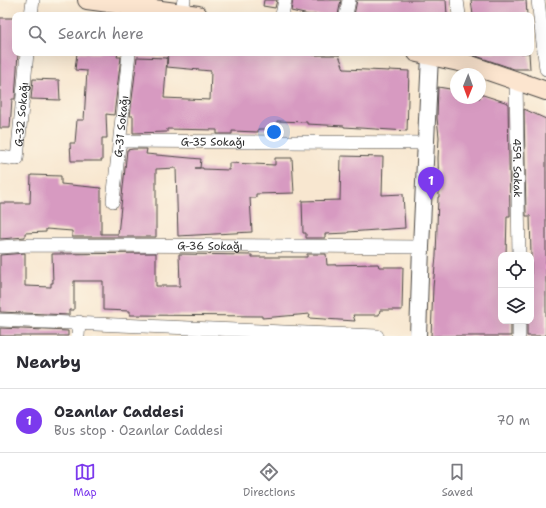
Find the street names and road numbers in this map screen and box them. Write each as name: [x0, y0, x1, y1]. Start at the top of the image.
street label: G-32 Sokağı: [11, 81, 32, 147]
street label: G-31 Sokağı: [111, 95, 132, 158]
street label: G-35 Sokağı: [181, 134, 245, 150]
street label: 459. Sokak: [509, 138, 525, 198]
street label: G-36 Sokağı: [177, 239, 243, 254]

